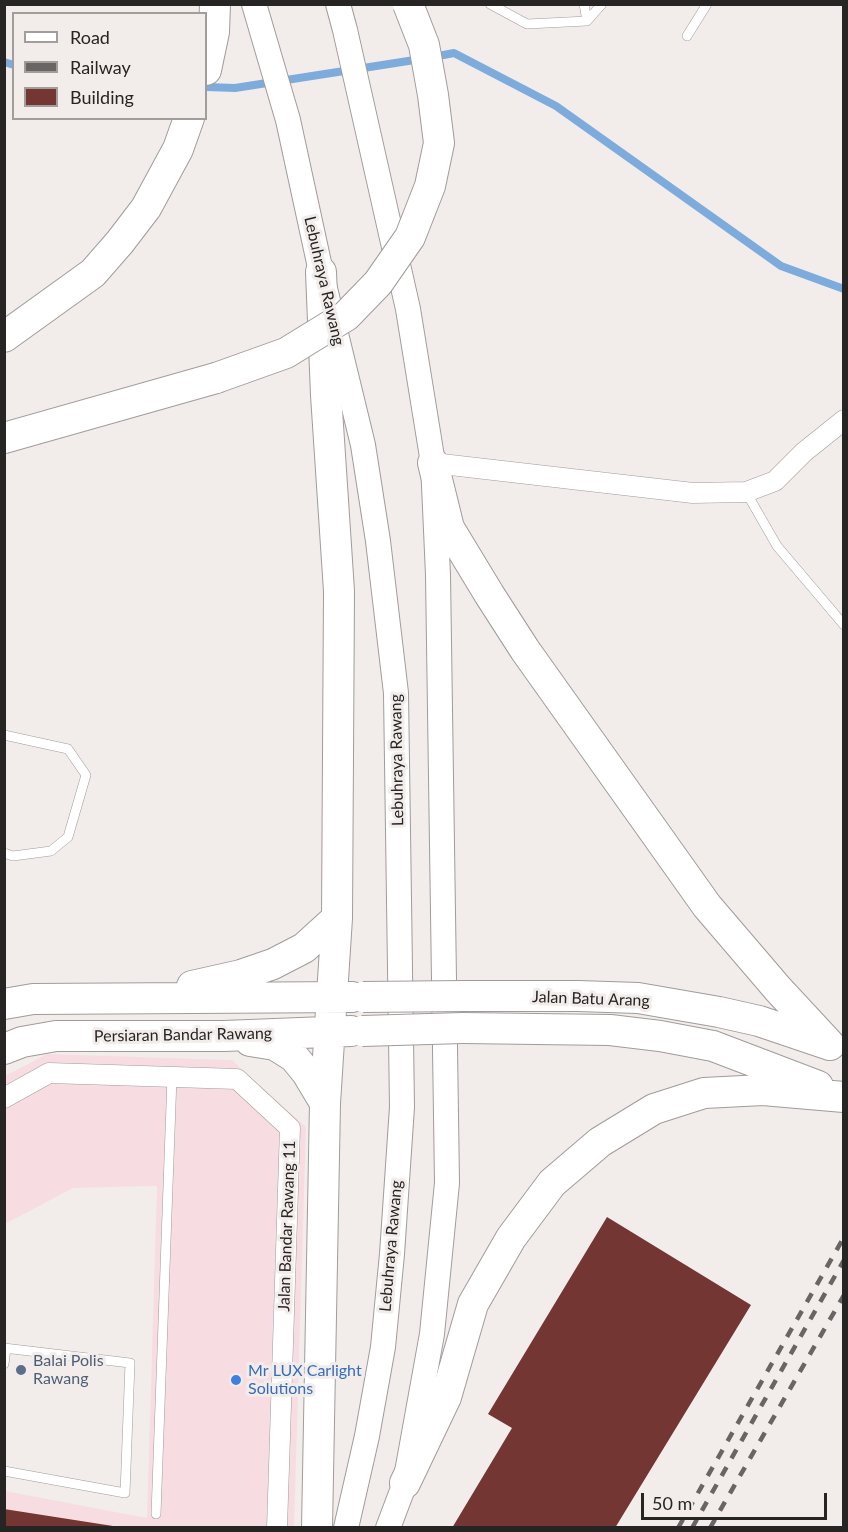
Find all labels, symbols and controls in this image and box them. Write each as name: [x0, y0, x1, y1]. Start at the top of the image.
legend: [12, 12, 207, 120]
text: Road: [70, 26, 110, 48]
text: Railway: [70, 56, 131, 78]
text: Building: [70, 86, 134, 108]
street label: Lebuhraya Rawang: [300, 215, 348, 347]
street label: Lebuhraya Rawang: [386, 694, 408, 826]
street label: Jalan Batu Arang: [532, 987, 650, 1011]
street label: Persiaran Bandar Rawang: [94, 1024, 272, 1046]
street label: Jalan Bandar Rawang 11: [274, 1140, 300, 1312]
street label: Lebuhraya Rawang: [376, 1179, 406, 1313]
place label: Balai Polis Rawang: [33, 1351, 104, 1389]
place label: Mr LUX Carlight Solutions: [248, 1361, 362, 1399]
marker: Balai Polis Rawang: [14, 1363, 28, 1377]
marker: Mr LUX Carlight Solutions: [229, 1373, 243, 1387]
scale bar: [644, 1481, 830, 1519]
text: 50 m: [652, 1492, 692, 1514]

